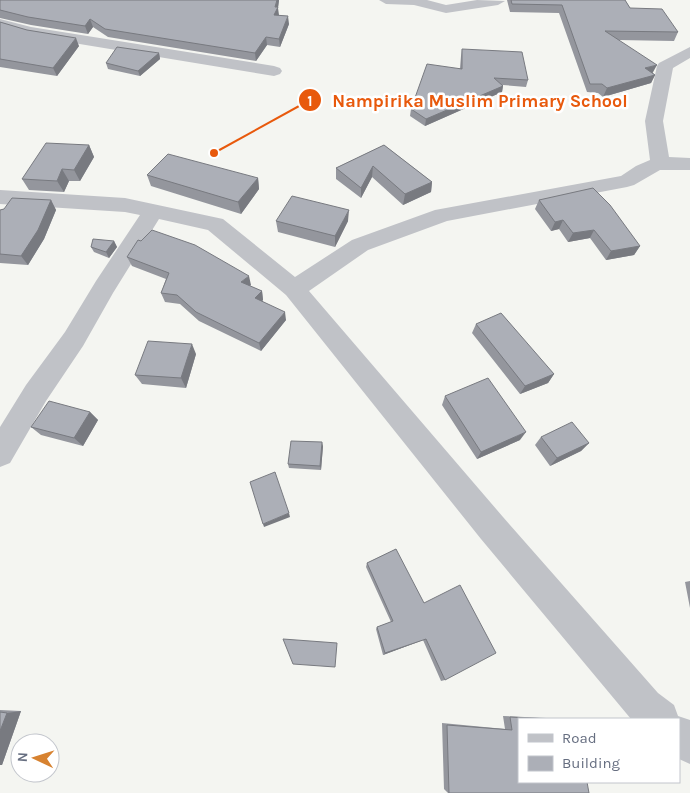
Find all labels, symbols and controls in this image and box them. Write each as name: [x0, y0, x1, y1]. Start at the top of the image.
callout: Nampirika Muslim Primary School: [297, 84, 638, 117]
text: Nampirika Muslim Primary School: [332, 90, 628, 112]
text: 1: [307, 92, 313, 110]
legend: [518, 718, 680, 783]
text: Road: [562, 729, 597, 747]
north arrow: [10, 733, 60, 783]
text: N: [14, 752, 31, 763]
text: Building: [562, 754, 620, 772]

